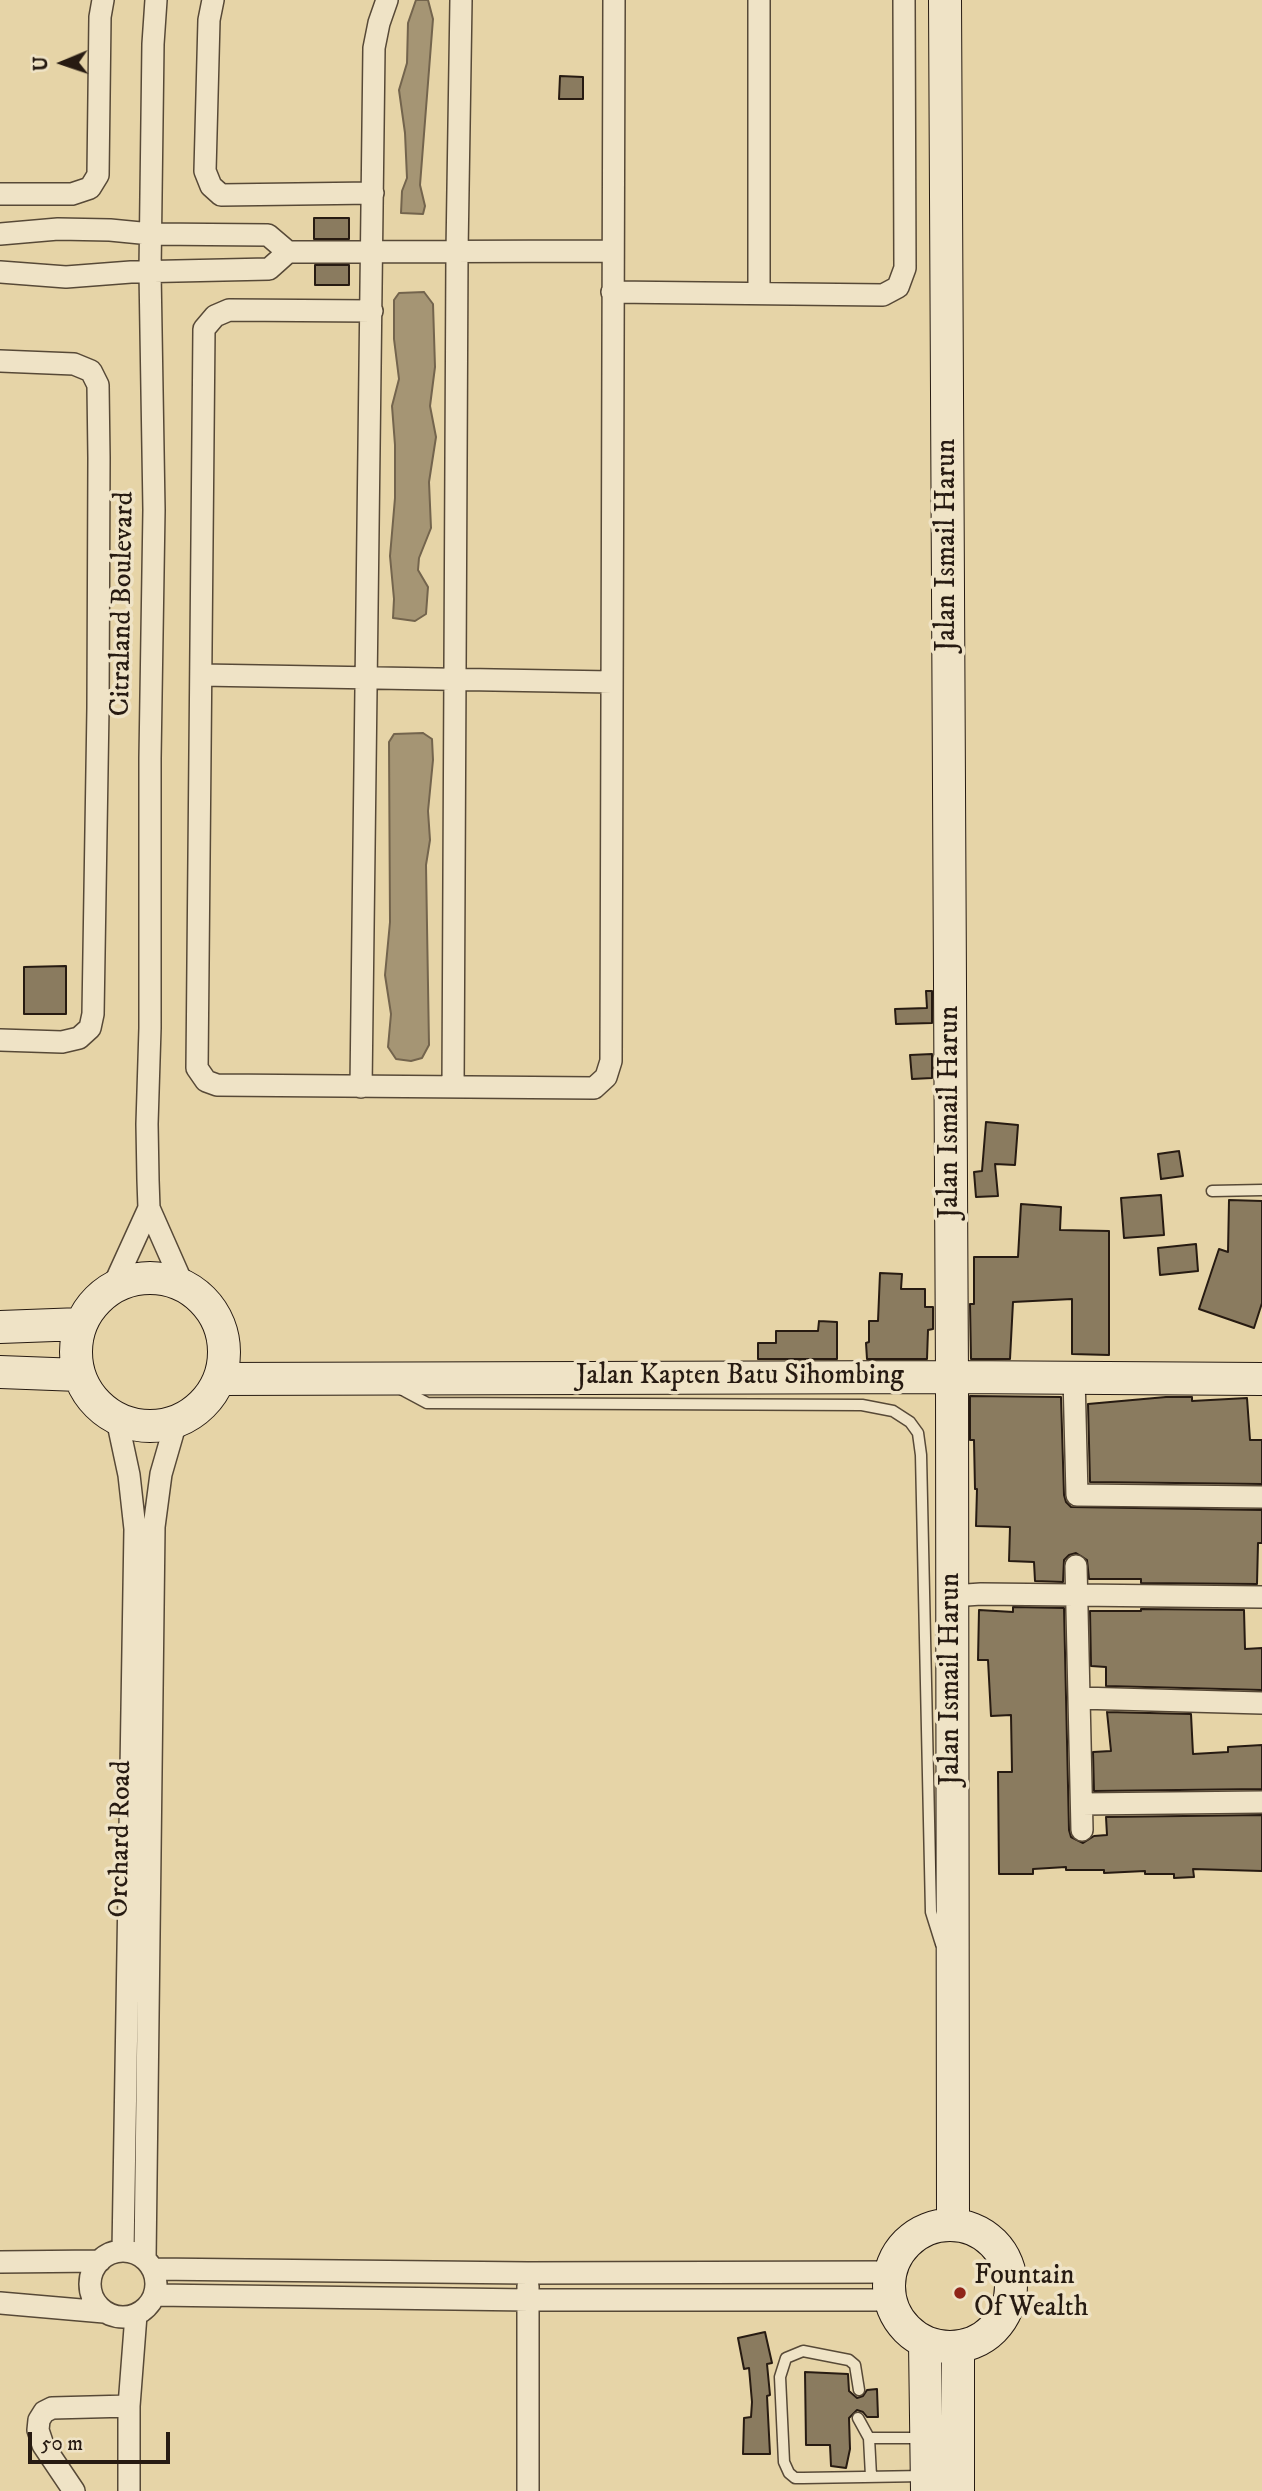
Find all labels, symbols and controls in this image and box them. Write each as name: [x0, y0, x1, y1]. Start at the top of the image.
north arrow: [28, 28, 98, 98]
text: U: [30, 56, 53, 72]
street label: Jalan Ismail Harun: [931, 439, 965, 651]
street label: Citraland Boulevard: [105, 491, 143, 717]
street label: Jalan Ismail Harun: [934, 1006, 968, 1218]
street label: Jalan Kapten Batu Sihombing: [576, 1360, 904, 1394]
street label: Jalan Ismail Harun: [935, 1573, 969, 1785]
street label: Orchard Road: [104, 1760, 140, 1918]
place label: Fountain Of Wealth: [974, 2260, 1089, 2326]
marker: Fountain Of Wealth: [952, 2285, 968, 2301]
scale bar: [32, 2418, 173, 2462]
text: 50 m: [41, 2431, 83, 2457]

